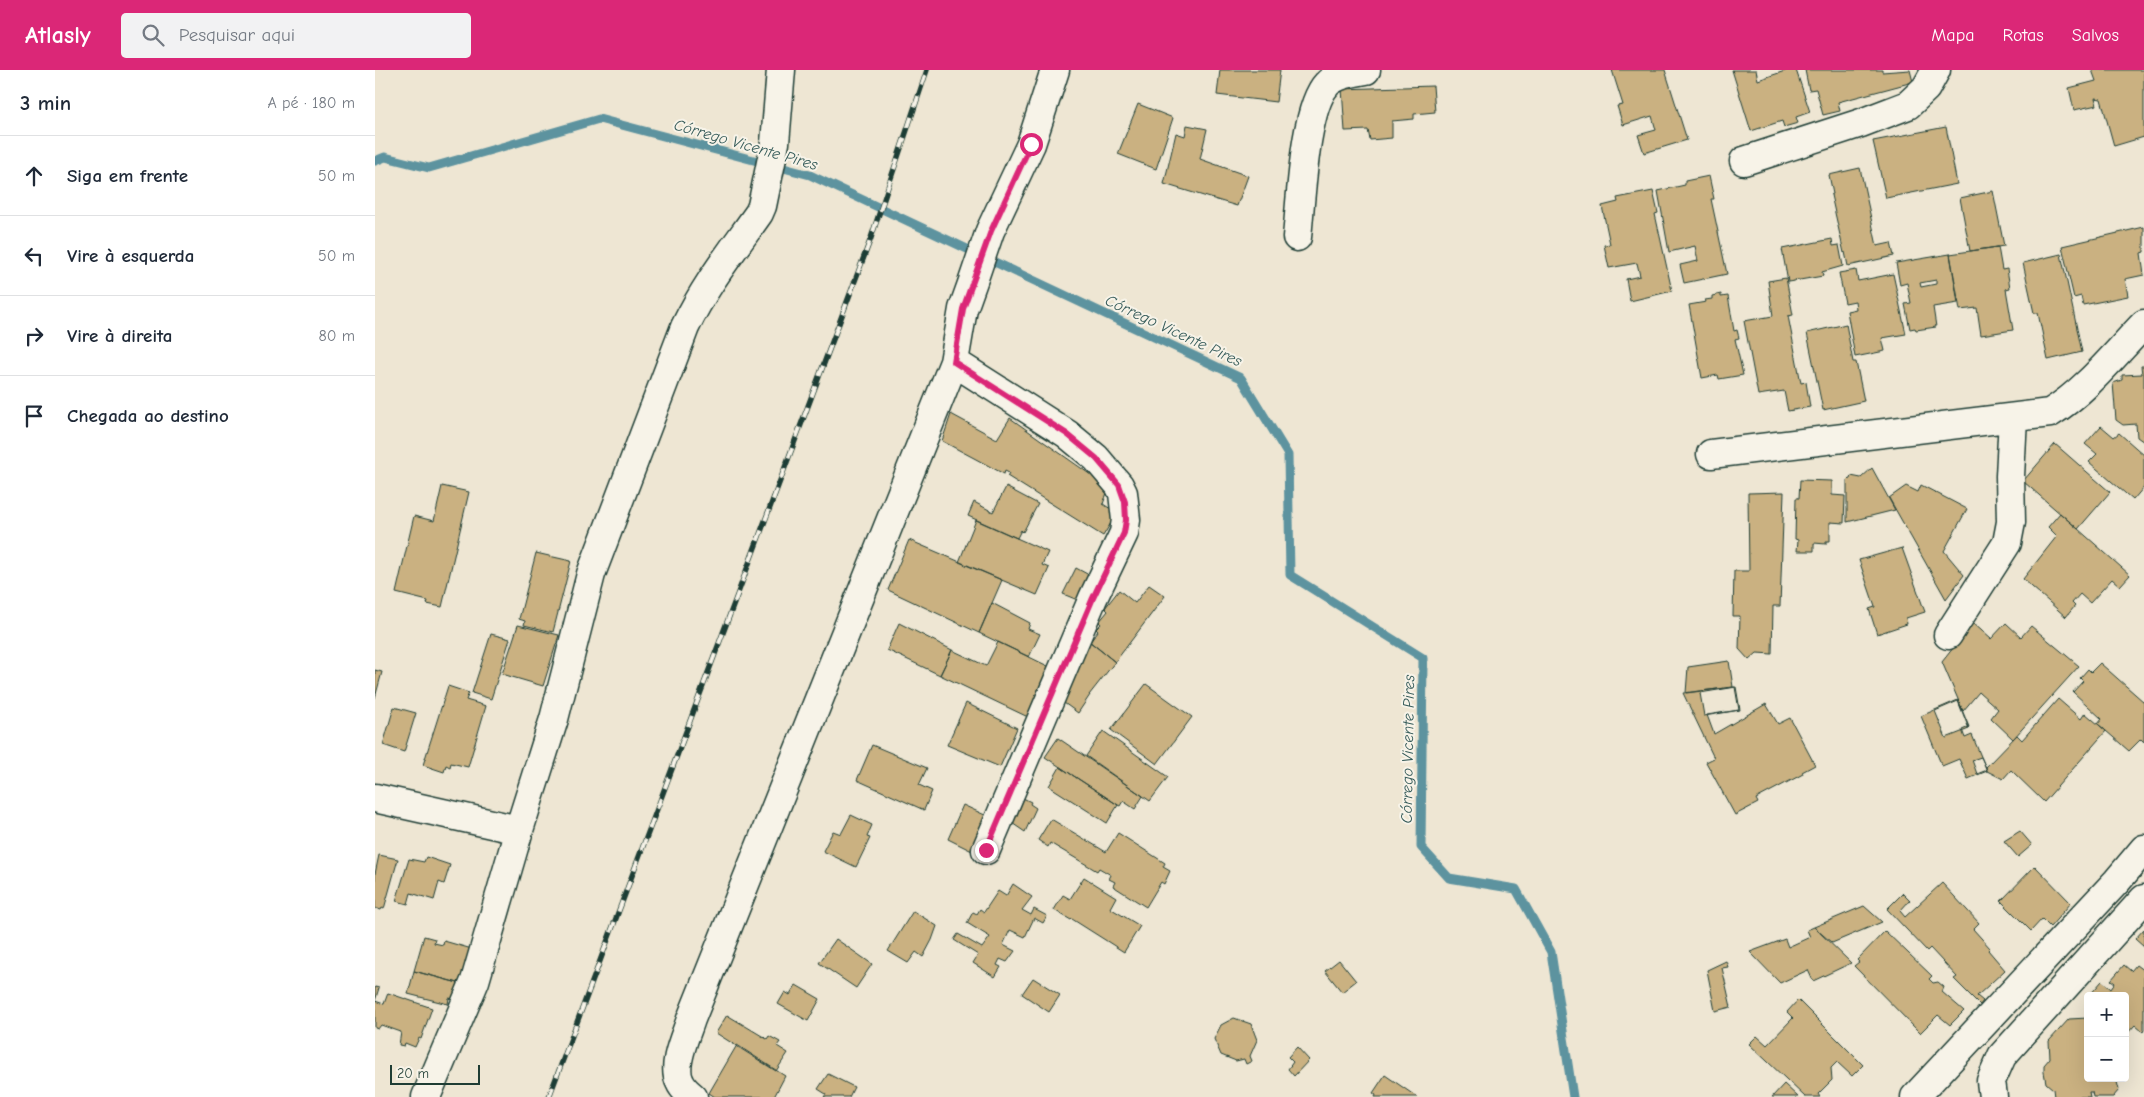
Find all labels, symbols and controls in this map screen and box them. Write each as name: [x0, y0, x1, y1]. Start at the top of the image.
search box: [121, 13, 471, 58]
text: Atlasly: [25, 21, 91, 49]
icon: search: [139, 21, 167, 49]
text: Pesquisar aqui: [179, 24, 295, 46]
text: Mapa: [1931, 25, 1975, 46]
text: Rotas: [2003, 25, 2044, 46]
text: Salvos: [2072, 25, 2119, 46]
text: 3 min: [20, 91, 71, 115]
text: A pé · 180 m: [267, 94, 355, 112]
water label: Córrego Vicente Pires: [672, 116, 820, 174]
route start: [1020, 133, 1043, 156]
icon: ahead: [20, 162, 48, 190]
text: Siga em frente: [67, 165, 188, 187]
text: 50 m: [318, 167, 355, 185]
icon: left: [20, 242, 48, 270]
text: Vire à esquerda: [67, 245, 194, 267]
text: 50 m: [318, 247, 355, 265]
water label: Córrego Vicente Pires: [1102, 291, 1245, 371]
icon: right: [20, 322, 48, 350]
text: Vire à direita: [67, 325, 172, 347]
text: 80 m: [318, 327, 355, 345]
icon: arrive: [20, 402, 48, 430]
text: Chegada ao destino: [67, 405, 229, 427]
water label: Córrego Vicente Pires: [1398, 674, 1418, 823]
route end: [975, 839, 998, 862]
map controls: [2084, 992, 2129, 1082]
button: +: [2084, 992, 2129, 1037]
button: −: [2084, 1037, 2129, 1082]
scale bar: [390, 1062, 480, 1085]
text: 20 m: [397, 1065, 429, 1082]

